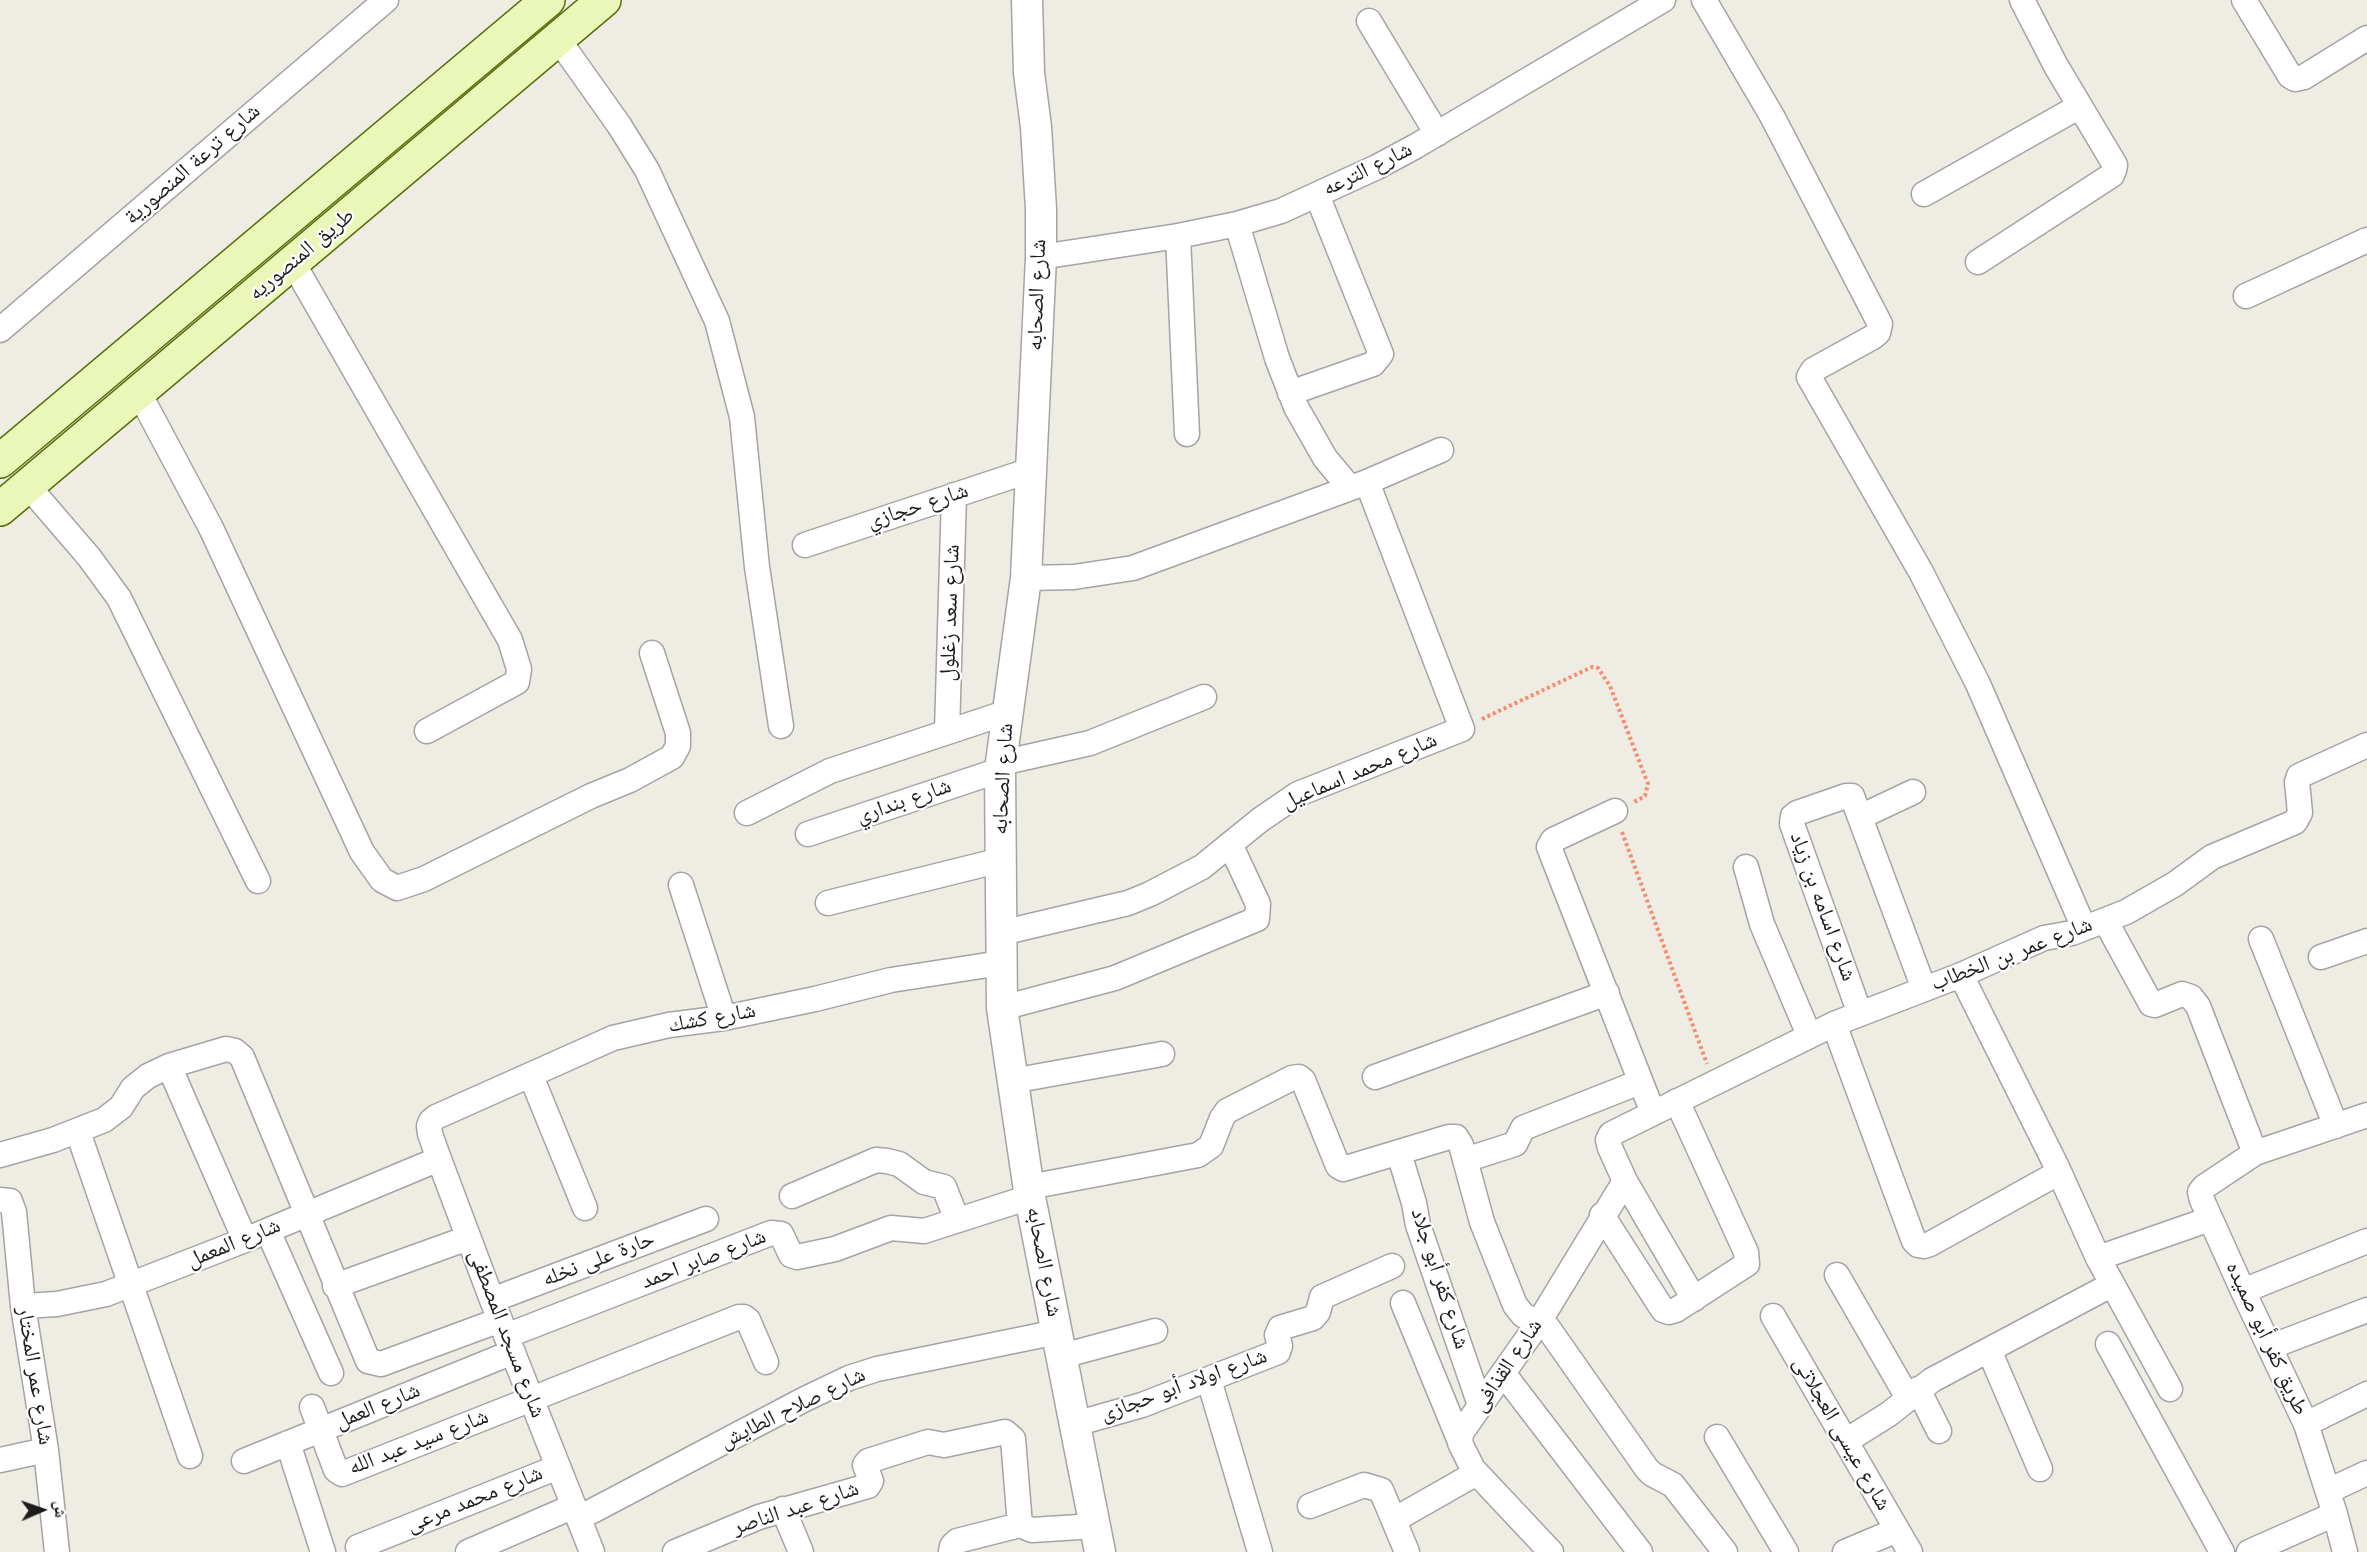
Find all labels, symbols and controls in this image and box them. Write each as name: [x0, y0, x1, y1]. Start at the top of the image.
street label: شارع ترعة المنصورية: [120, 99, 266, 231]
street label: شارع الترعه: [1319, 137, 1417, 203]
street label: طريق المنصوريه: [244, 203, 360, 307]
street label: شارع الصحابه: [1023, 239, 1053, 351]
street label: شارع حجازي: [864, 478, 972, 536]
street label: شارع سعد زغلول: [935, 544, 967, 682]
street label: شارع الصحابه: [988, 723, 1020, 835]
street label: شارع محمد اسماعيل: [1279, 727, 1441, 817]
street label: شارع بنداري: [853, 773, 955, 831]
street label: شارع اسامه بن زياد: [1783, 829, 1861, 985]
street label: شارع عمر بن الخطاب: [1928, 912, 2096, 998]
street label: شارع كشك: [666, 998, 758, 1040]
street label: شارع الصحابه: [1019, 1205, 1067, 1319]
street label: شارع كفر أبو جلاد: [1404, 1205, 1474, 1353]
street label: شارع المعمل: [183, 1213, 285, 1275]
street label: شارع صابر احمد: [638, 1224, 770, 1296]
street label: حارة على نخله: [539, 1227, 659, 1293]
street label: شارع مسجد المصطفى: [462, 1246, 550, 1422]
street label: طريق كفر أبو صميده: [2219, 1258, 2313, 1420]
street label: شارع عمر المختار: [10, 1305, 58, 1447]
street label: شارع القذافى: [1467, 1314, 1549, 1418]
street label: شارع اولاد أبو حجازى: [1097, 1344, 1271, 1428]
street label: شارع عيسى العجلاتى: [1786, 1352, 1896, 1516]
street label: شارع صلاح الطايش: [716, 1362, 870, 1456]
street label: شارع العمل: [332, 1378, 424, 1436]
street label: شارع سيد عبد الله: [345, 1404, 493, 1482]
street label: شارع محمد مرعى: [403, 1461, 547, 1539]
street label: شارع عبد الناصر: [730, 1476, 862, 1542]
north arrow: [12, 1480, 72, 1540]
text: ش: [49, 1500, 72, 1518]

